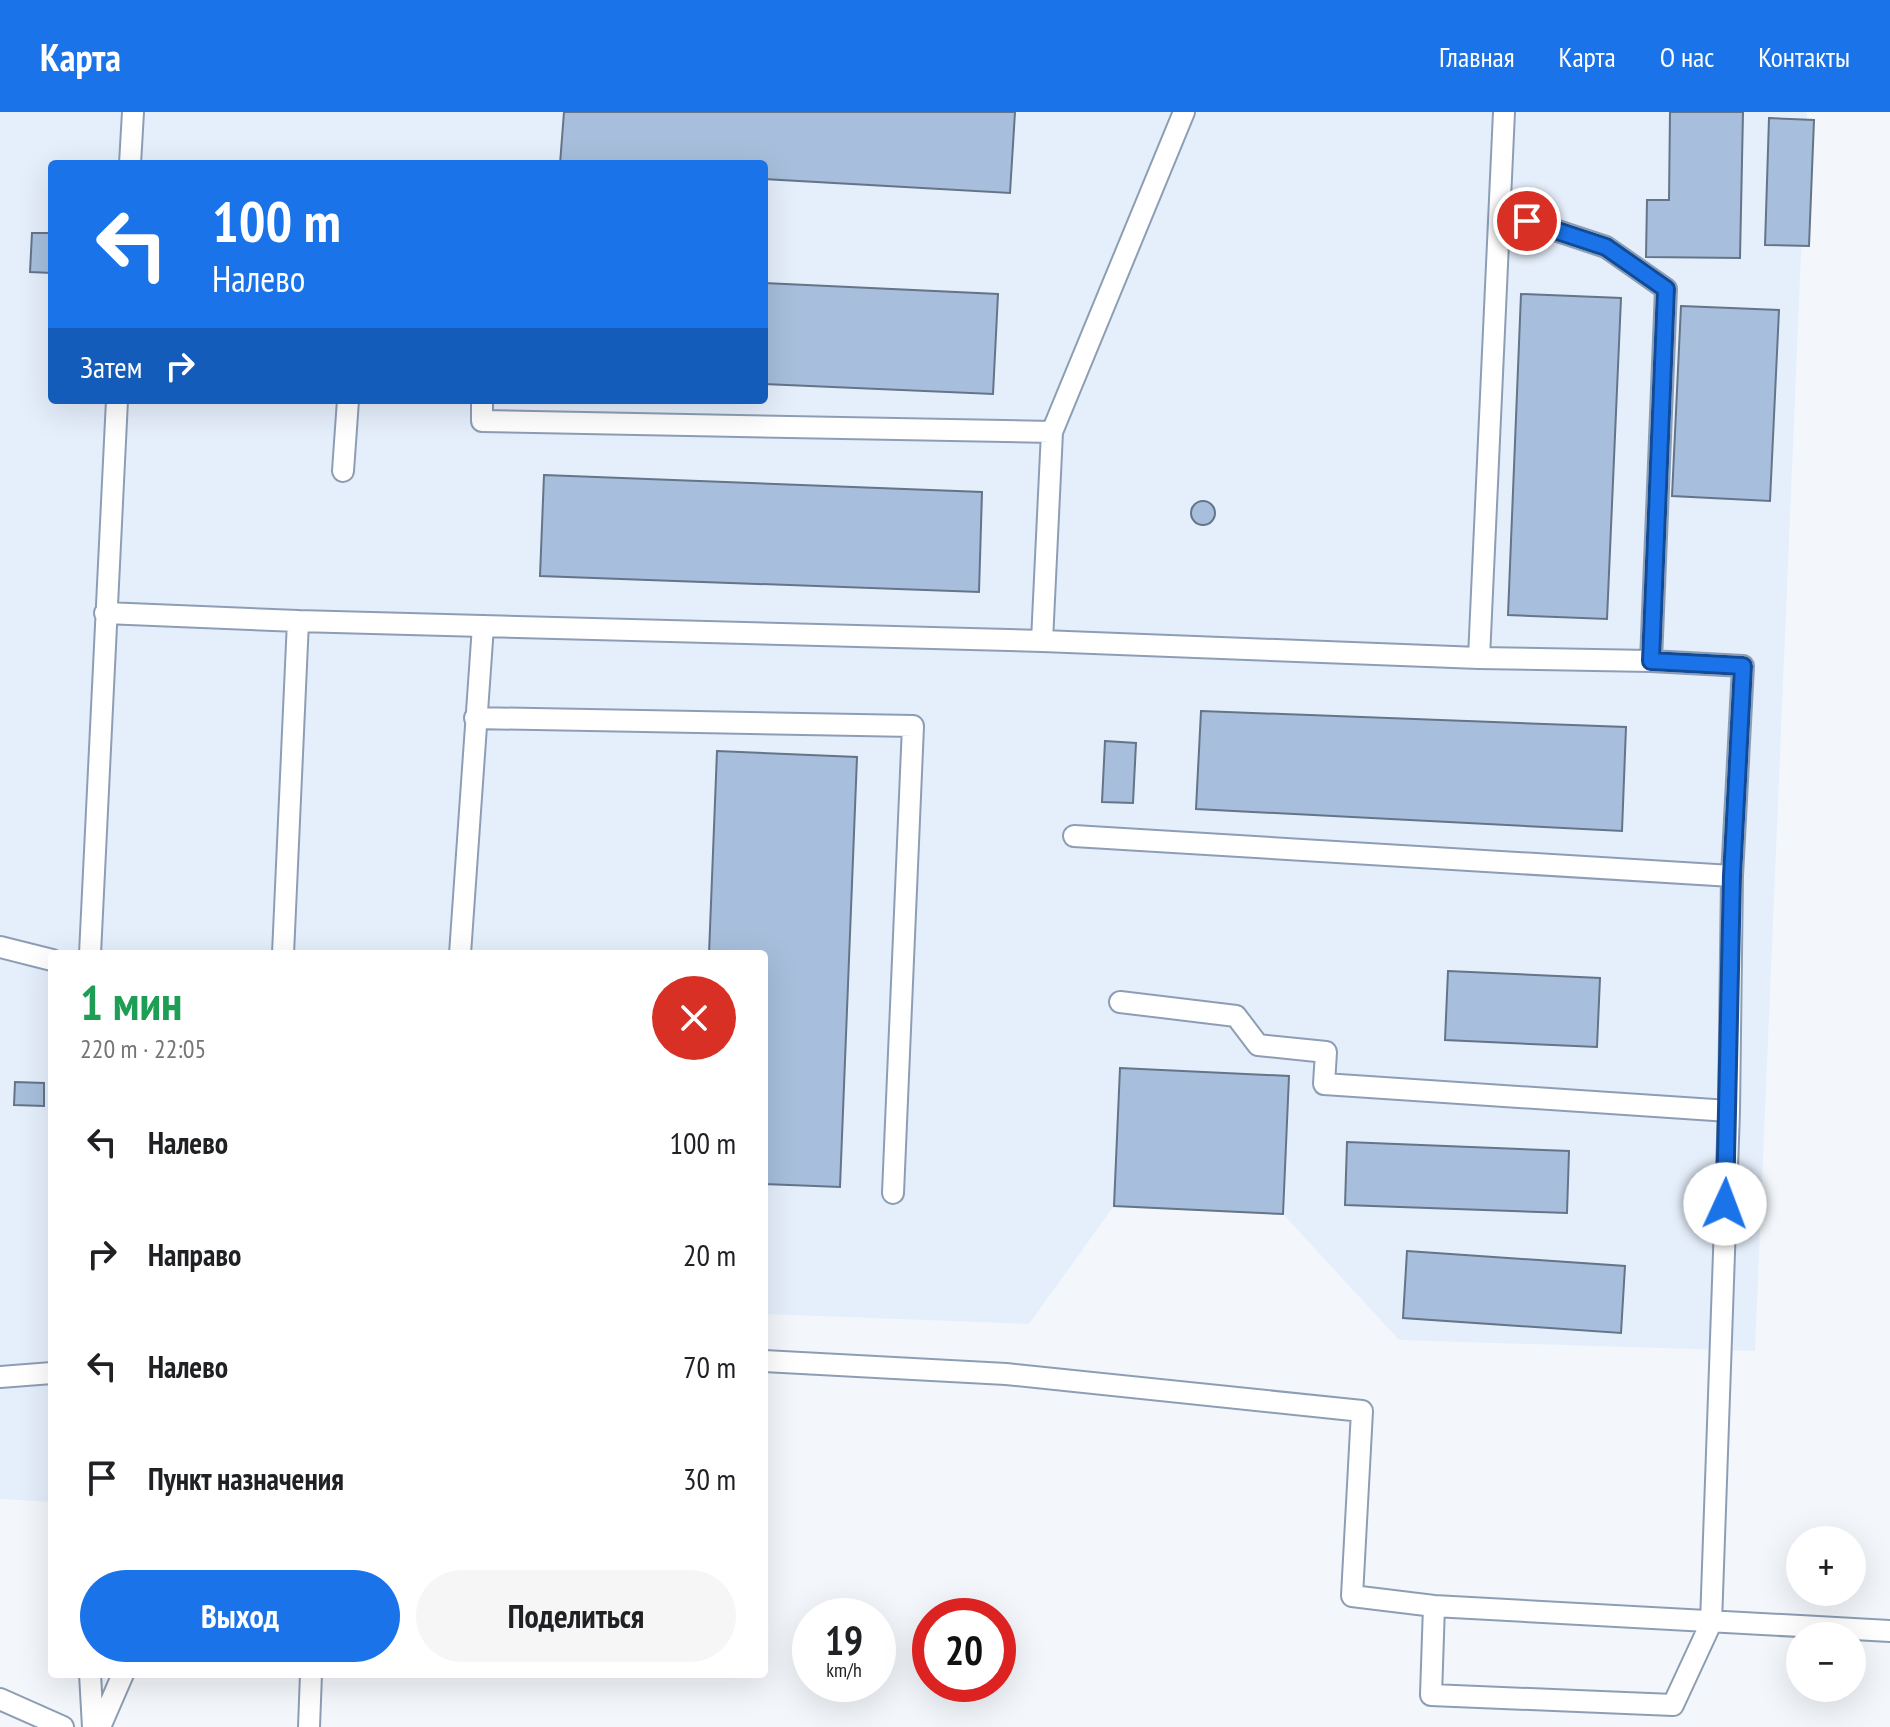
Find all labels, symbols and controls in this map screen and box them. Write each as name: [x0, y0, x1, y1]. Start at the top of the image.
text: Карта: [40, 32, 121, 81]
text: Главная: [1439, 38, 1515, 75]
text: Карта: [1559, 38, 1616, 75]
text: О нас: [1660, 38, 1714, 75]
text: Контакты: [1758, 38, 1850, 75]
text: 100 m: [212, 185, 341, 257]
pin: [1493, 187, 1561, 255]
icon: left: [80, 192, 184, 296]
icon: arrive: [1505, 199, 1549, 243]
text: Налево: [212, 255, 305, 302]
icon: right: [158, 344, 202, 388]
text: Затем: [80, 347, 142, 386]
text: 1 мин: [80, 971, 182, 1033]
button: close: [652, 976, 736, 1060]
text: 220 m · 22:05: [80, 1032, 206, 1065]
icon: left: [80, 1120, 124, 1164]
text: Налево: [148, 1123, 228, 1162]
text: 100 m: [670, 1123, 736, 1162]
position arrow: [1683, 1162, 1767, 1246]
icon: right: [80, 1232, 124, 1276]
text: Направо: [148, 1235, 241, 1274]
text: 20 m: [683, 1235, 736, 1274]
icon: left: [80, 1344, 124, 1388]
text: Налево: [148, 1347, 228, 1386]
text: 70 m: [683, 1347, 736, 1386]
icon: arrive: [80, 1456, 124, 1500]
text: Пункт назначения: [148, 1459, 344, 1498]
text: 30 m: [683, 1459, 736, 1498]
map controls: [1786, 1526, 1866, 1702]
button: +: [1786, 1526, 1866, 1606]
button: Выход: [80, 1570, 400, 1662]
button: Поделиться: [416, 1570, 736, 1662]
speed limit sign: 20: [912, 1598, 1016, 1702]
text: 19: [825, 1614, 863, 1666]
button: −: [1786, 1622, 1866, 1702]
text: km/h: [826, 1657, 862, 1683]

